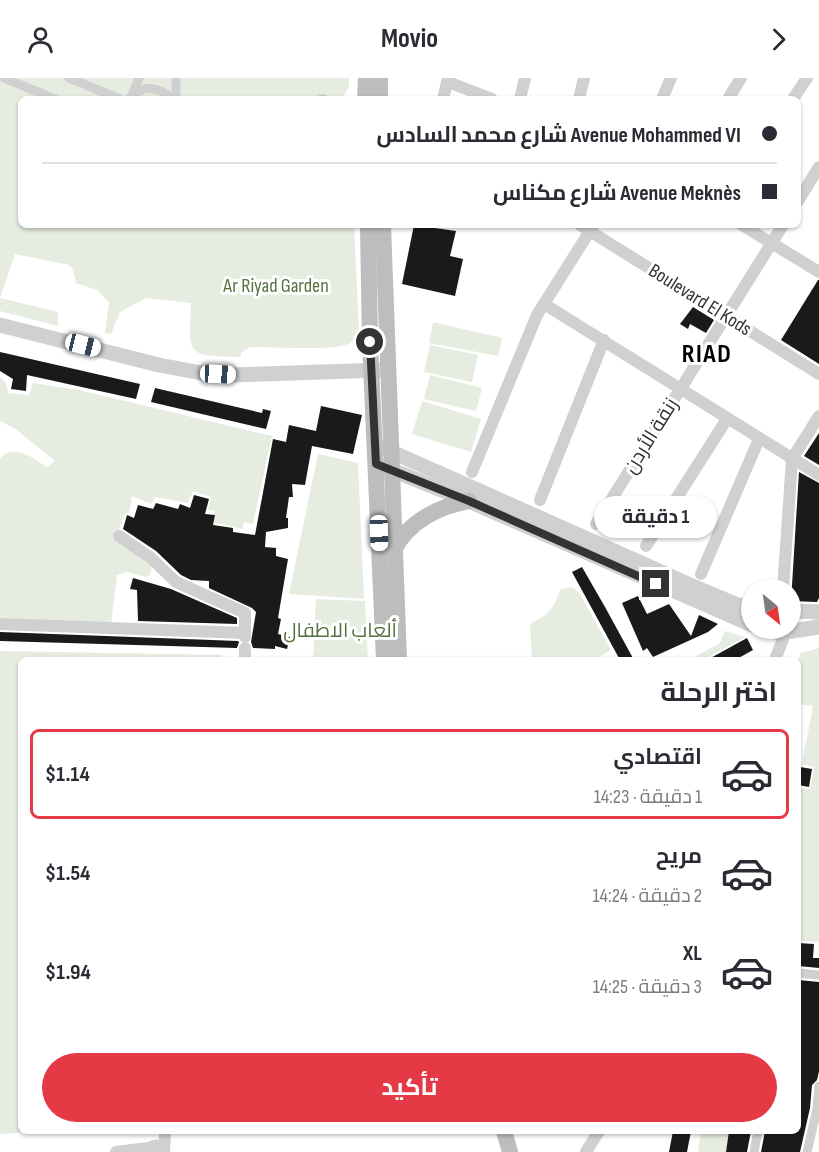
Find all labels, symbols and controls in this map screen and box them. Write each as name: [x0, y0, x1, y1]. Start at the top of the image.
icon: person: [24, 23, 57, 56]
text: Movio: [381, 23, 438, 55]
icon: forward: [762, 23, 795, 56]
text: Avenue Mohammed VI شارع محمد السادس: [376, 122, 741, 149]
text: Avenue Meknès شارع مكناس: [493, 180, 741, 207]
street label: Boulevard El Kods: [644, 259, 756, 341]
park label: Ar Riyad Garden: [222, 274, 329, 298]
route start: [356, 328, 383, 355]
car: [63, 332, 103, 358]
district label: RIAD: [682, 339, 732, 370]
car: [200, 364, 236, 384]
street label: زنقة الأردن: [618, 394, 684, 478]
callout: 1 دقيقة: [594, 497, 718, 539]
text: 1 دقيقة: [622, 505, 689, 529]
car: [369, 515, 389, 551]
route end: [642, 570, 669, 597]
north arrow: [741, 579, 801, 639]
map controls: [741, 579, 801, 639]
park label: ألعاب الاطفال: [283, 618, 397, 643]
text: اختر الرحلة: [661, 677, 777, 709]
text: اقتصادي: [613, 744, 702, 771]
icon: car: [720, 747, 774, 801]
text: $1.14: [45, 761, 90, 788]
text: 1 دقيقة · 14:23: [594, 785, 702, 809]
text: مريح: [656, 843, 702, 870]
icon: car: [720, 846, 774, 900]
text: $1.54: [45, 860, 90, 887]
text: 2 دقيقة · 14:24: [593, 884, 702, 908]
text: XL: [683, 940, 702, 967]
icon: car: [720, 945, 774, 999]
text: $1.94: [45, 959, 91, 986]
text: 3 دقيقة · 14:25: [593, 975, 702, 999]
button: تأكيد: [42, 1053, 777, 1122]

